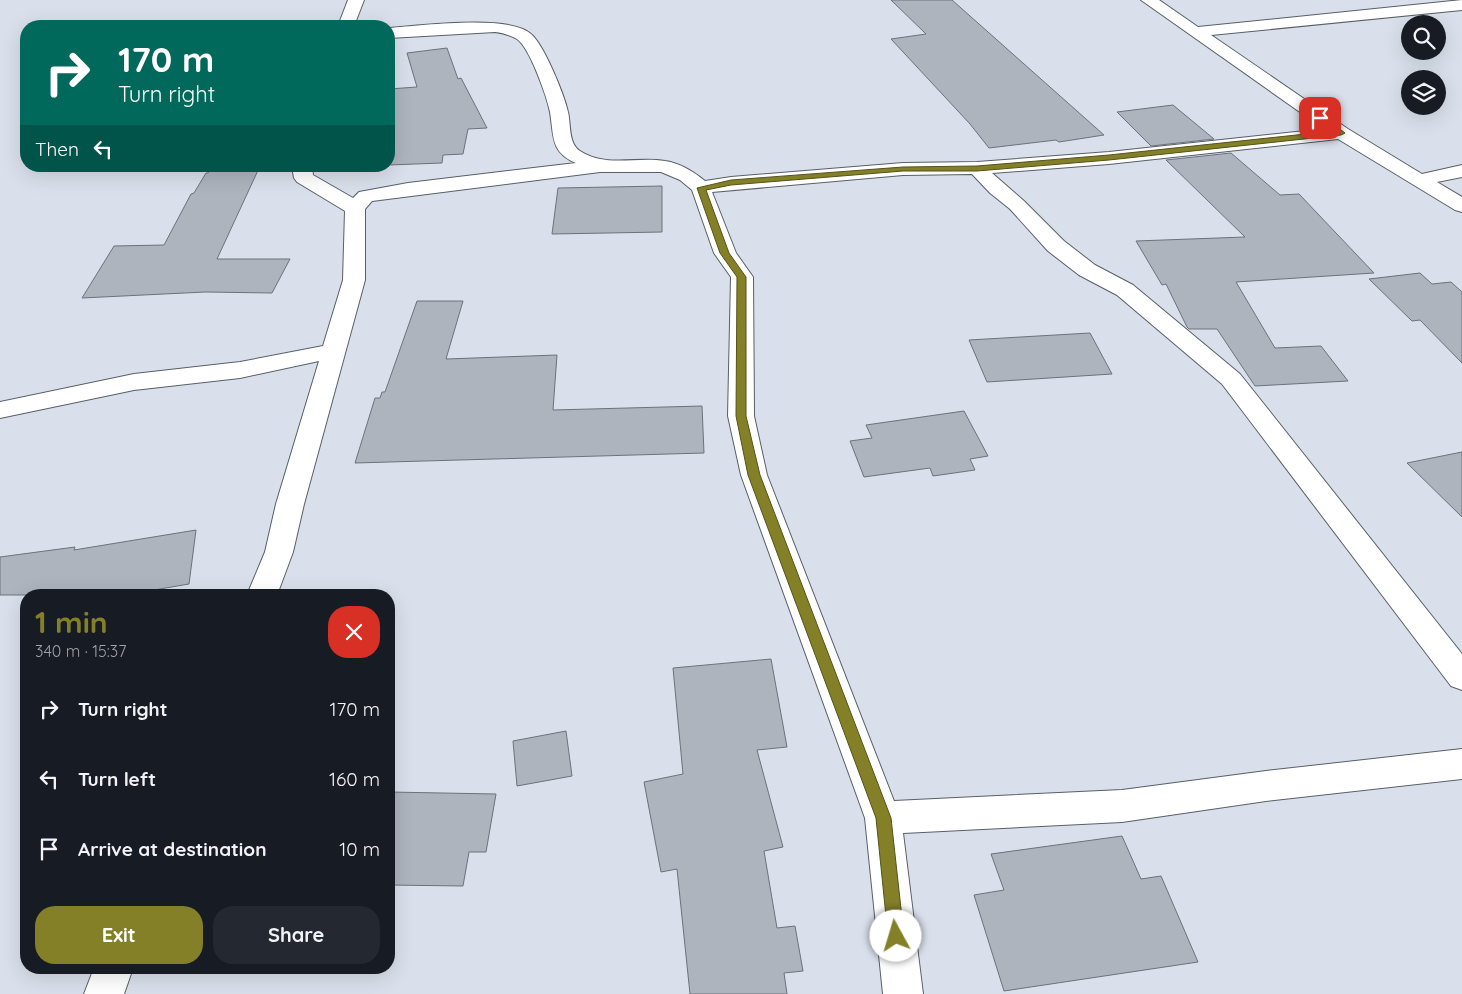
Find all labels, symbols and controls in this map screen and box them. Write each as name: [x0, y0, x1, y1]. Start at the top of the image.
map controls: [1401, 15, 1446, 115]
button: search: [1401, 15, 1446, 60]
text: 170 m: [118, 37, 214, 81]
icon: right: [35, 40, 100, 105]
button: layers: [1401, 70, 1446, 115]
text: Turn right: [118, 80, 215, 108]
pin: [1299, 97, 1341, 139]
icon: arrive: [1306, 104, 1334, 132]
icon: left: [89, 135, 117, 163]
text: Then: [35, 137, 79, 161]
text: 1 min: [35, 603, 108, 641]
button: close: [328, 606, 380, 658]
text: 340 m · 15:37: [35, 641, 126, 661]
icon: right: [35, 695, 63, 723]
text: Turn right: [78, 697, 167, 721]
text: 170 m: [329, 697, 380, 721]
icon: left: [35, 765, 63, 793]
text: Turn left: [78, 767, 156, 791]
text: 160 m: [329, 767, 380, 791]
icon: arrive: [35, 835, 63, 863]
text: Arrive at destination: [78, 837, 267, 861]
text: 10 m: [339, 837, 380, 861]
button: Exit: [35, 906, 203, 964]
button: Share: [213, 906, 380, 964]
position arrow: [869, 909, 921, 961]

